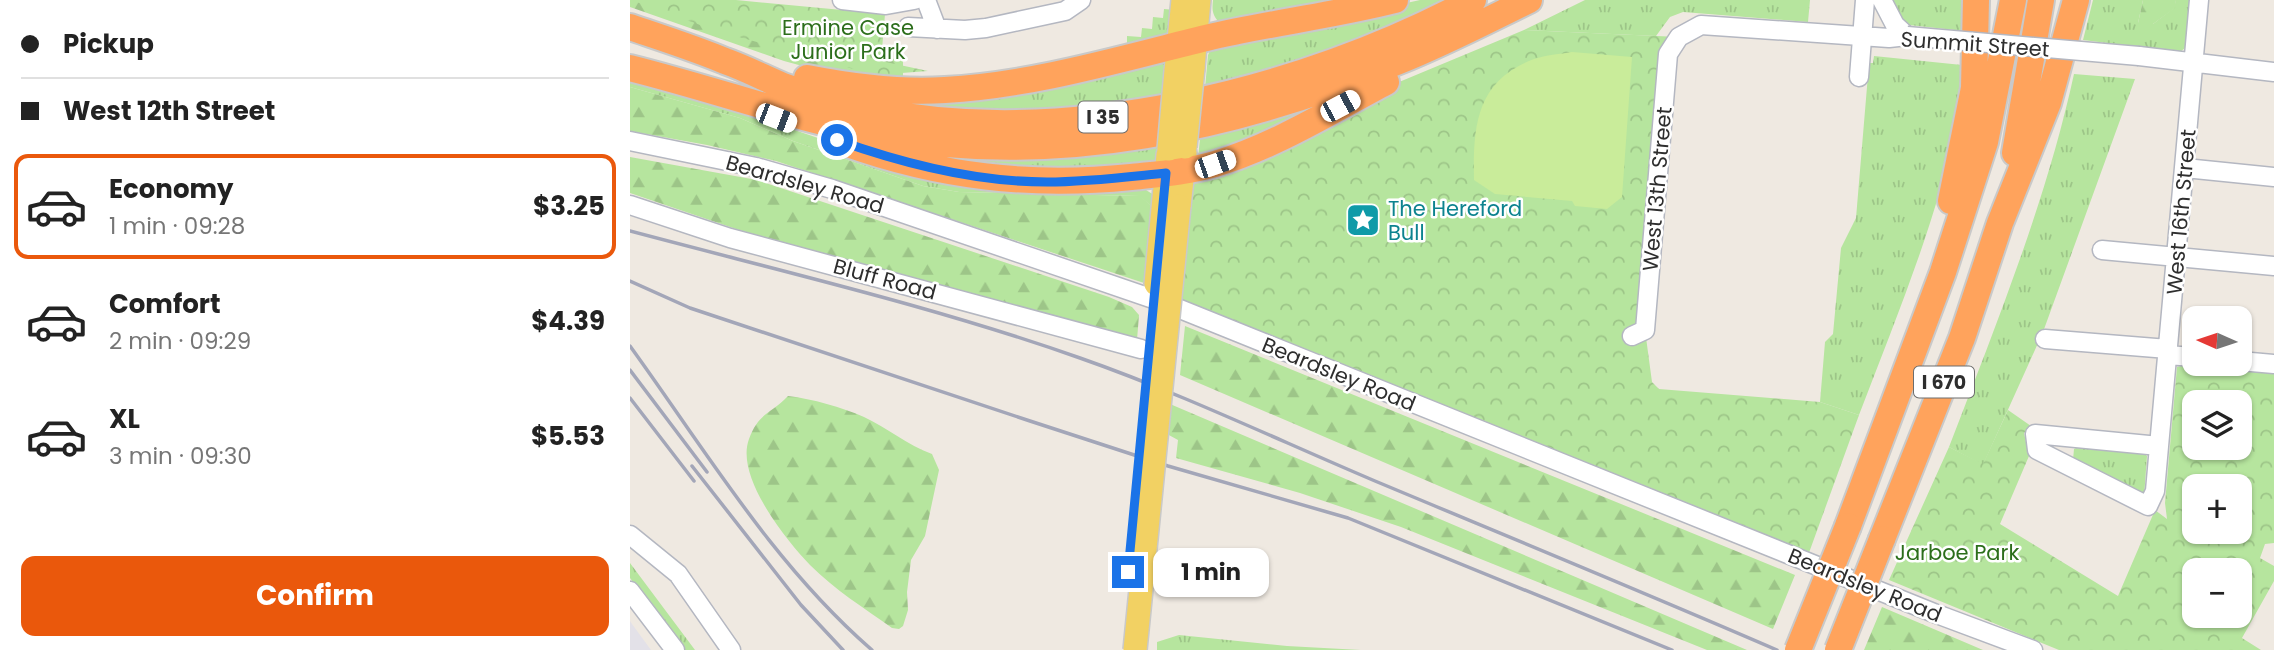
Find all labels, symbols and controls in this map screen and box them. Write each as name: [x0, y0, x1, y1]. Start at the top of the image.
park label: Ermine Case Junior Park: [782, 13, 914, 66]
street label: Summit Street: [1900, 24, 2050, 64]
text: Pickup: [63, 26, 154, 62]
car: [1317, 87, 1364, 125]
text: West 12th Street: [63, 93, 275, 129]
car: [753, 101, 800, 135]
road number: I 35: [1078, 102, 1128, 132]
street label: West 13th Street: [1635, 106, 1679, 272]
route start: [821, 124, 853, 156]
street label: West 16th Street: [2159, 128, 2203, 296]
car: [1192, 147, 1239, 181]
street label: Beardsley Road: [723, 148, 887, 220]
text: Economy: [109, 171, 233, 207]
icon: car: [25, 175, 88, 238]
text: $3.25: [533, 188, 605, 224]
place label: The Hereford Bull: [1388, 194, 1522, 247]
place icon: The Hereford Bull: [1344, 201, 1382, 239]
text: 1 min · 09:28: [109, 210, 245, 242]
street label: Bluff Road: [830, 251, 940, 307]
text: Comfort: [109, 286, 221, 322]
icon: car: [25, 290, 88, 353]
text: $4.39: [531, 303, 605, 339]
north arrow: [2182, 306, 2252, 376]
map controls: [2182, 306, 2252, 628]
text: 2 min · 09:29: [109, 325, 251, 357]
street label: Beardsley Road: [1258, 330, 1420, 418]
road number: I 670: [1914, 366, 1974, 398]
button: layers: [2182, 390, 2252, 460]
text: XL: [109, 401, 140, 437]
icon: car: [25, 405, 88, 468]
text: $5.53: [531, 418, 605, 454]
text: 3 min · 09:30: [109, 440, 252, 472]
button: +: [2182, 474, 2252, 544]
park label: Jarboe Park: [1895, 538, 2019, 567]
street label: Beardsley Road: [1784, 541, 1946, 629]
callout: 1 min: [1152, 548, 1268, 596]
button: Confirm: [21, 556, 609, 636]
route end: [1112, 556, 1144, 588]
text: 1 min: [1181, 556, 1241, 588]
button: −: [2182, 558, 2252, 628]

